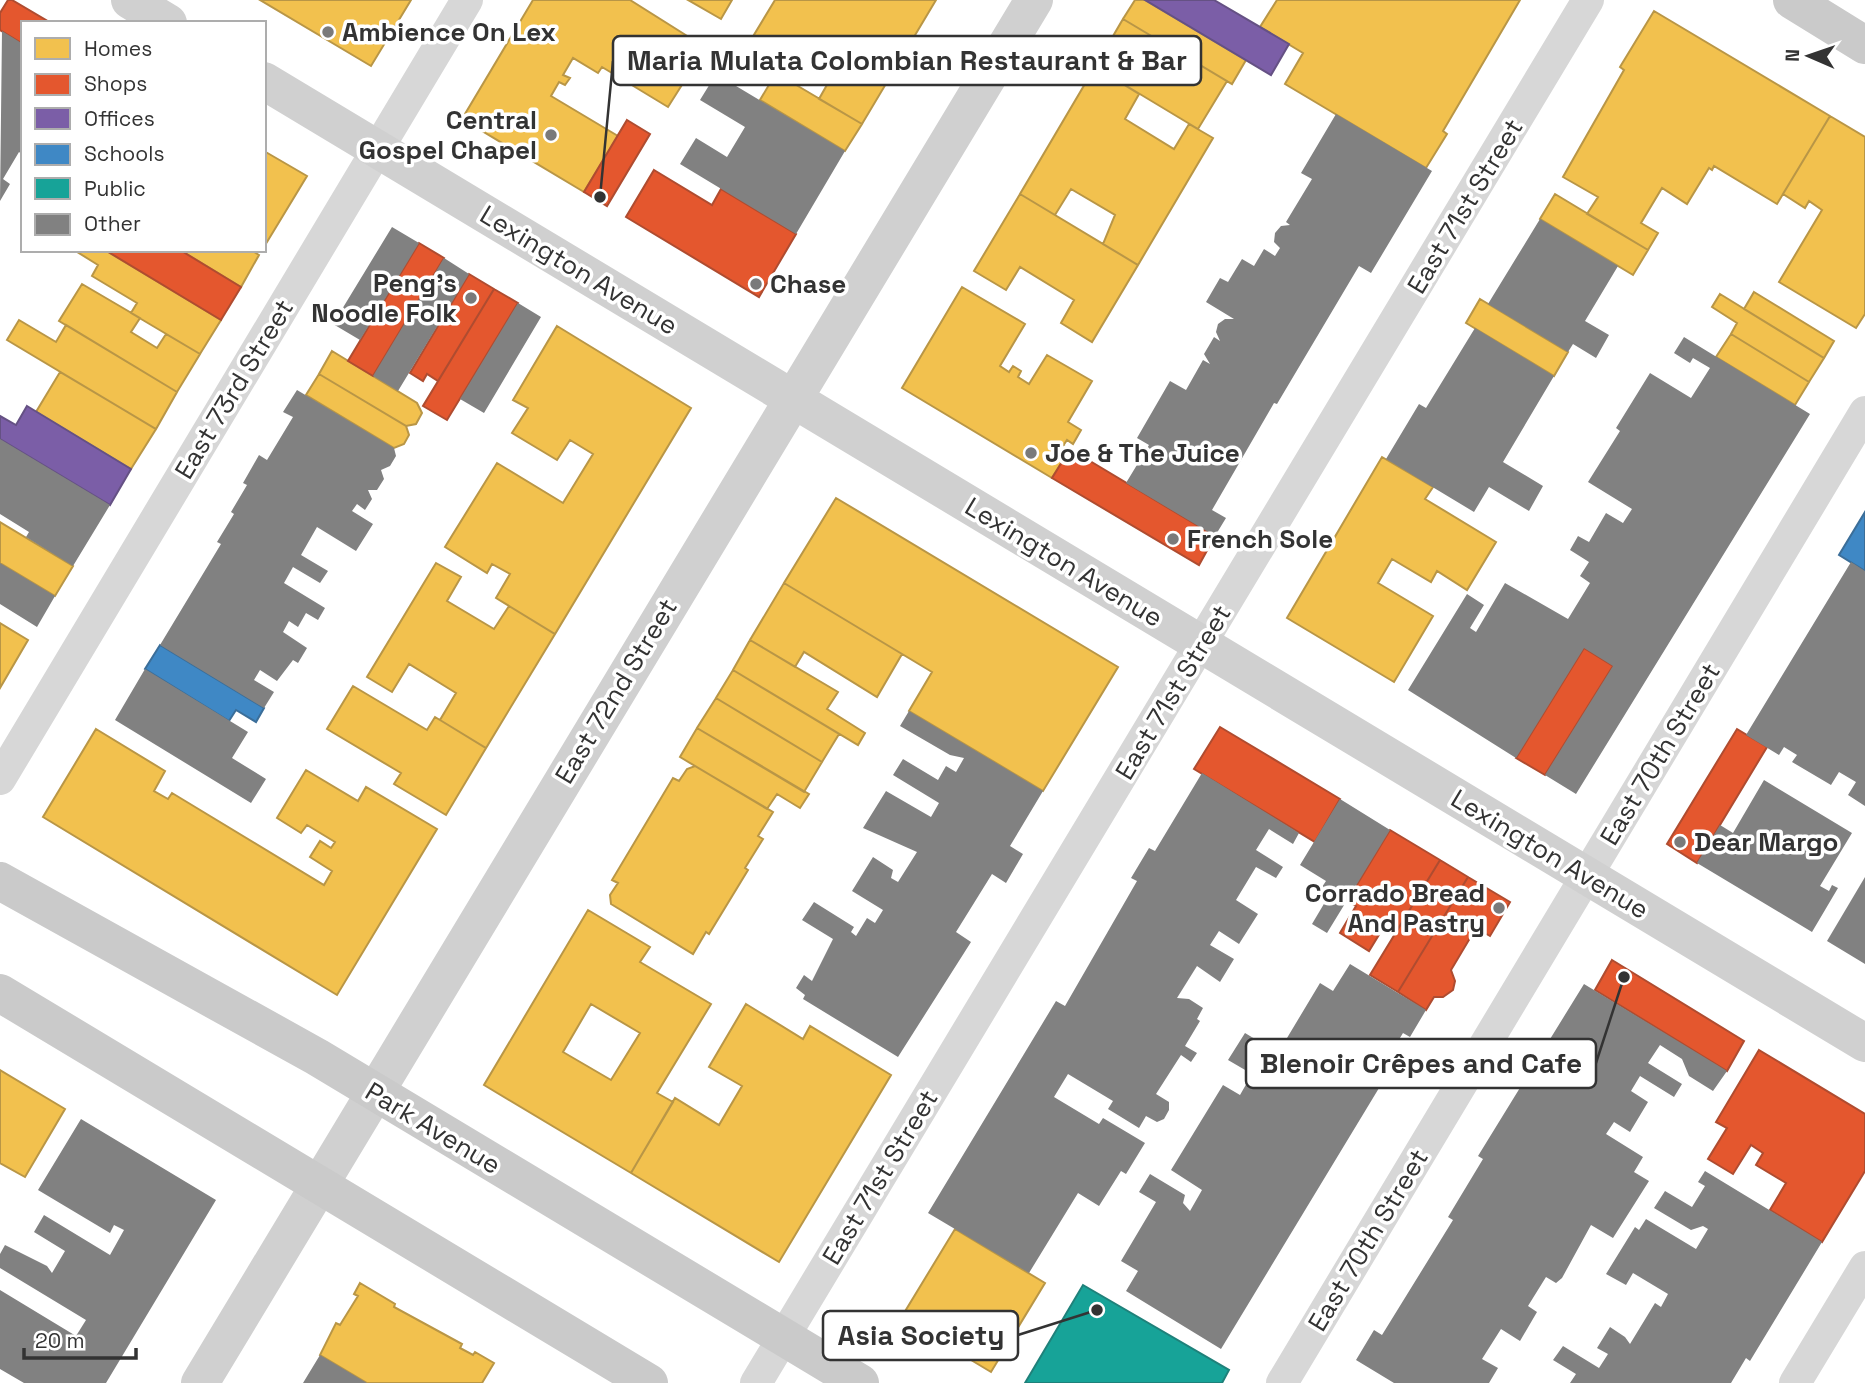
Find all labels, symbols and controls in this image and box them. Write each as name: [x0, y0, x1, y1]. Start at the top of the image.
place label: Ambience On Lex: [342, 15, 556, 49]
legend: [21, 21, 266, 252]
north arrow: [1774, 21, 1844, 91]
marker: Ambience On Lex: [320, 24, 336, 40]
text: Homes: [84, 35, 152, 62]
callout: Maria Mulata Colombian Restaurant & Bar: [613, 36, 1201, 85]
text: Maria Mulata Colombian Restaurant & Bar: [627, 42, 1187, 78]
text: N: [1780, 49, 1805, 62]
text: Shops: [84, 70, 147, 97]
place label: Central Gospel Chapel: [359, 103, 537, 167]
text: Offices: [84, 105, 155, 132]
street label: East 71st Street: [1399, 112, 1531, 300]
marker: Central Gospel Chapel: [543, 127, 559, 143]
text: Schools: [84, 140, 164, 167]
text: Public: [84, 175, 146, 202]
street label: Lexington Avenue: [474, 198, 684, 342]
text: Other: [84, 210, 141, 237]
place label: Peng's Noodle Folk: [311, 266, 457, 330]
place label: Chase: [770, 267, 846, 301]
marker: Chase: [748, 276, 764, 292]
marker: Peng's Noodle Folk: [463, 290, 479, 306]
street label: East 73rd Street: [167, 293, 301, 485]
place label: Joe & The Juice: [1045, 436, 1240, 470]
marker: Joe & The Juice: [1023, 445, 1039, 461]
street label: Lexington Avenue: [959, 490, 1169, 634]
place label: French Sole: [1187, 522, 1333, 556]
marker: French Sole: [1165, 531, 1181, 547]
street label: East 72nd Street: [547, 592, 685, 790]
street label: East 71st Street: [1107, 598, 1239, 786]
street label: East 70th Street: [1592, 657, 1728, 851]
street label: Lexington Avenue: [1445, 782, 1655, 926]
place label: Dear Margo: [1694, 825, 1839, 859]
marker: Dear Margo: [1672, 834, 1688, 850]
place label: Corrado Bread And Pastry: [1305, 876, 1485, 940]
marker: Corrado Bread And Pastry: [1491, 900, 1507, 916]
callout: Blenoir Crêpes and Cafe: [1246, 1039, 1596, 1088]
text: Blenoir Crêpes and Cafe: [1260, 1045, 1582, 1081]
street label: Park Avenue: [359, 1074, 507, 1182]
street label: East 71st Street: [814, 1083, 946, 1271]
street label: East 70th Street: [1300, 1143, 1436, 1337]
callout: Asia Society: [823, 1311, 1018, 1360]
scale bar: [24, 1316, 136, 1360]
text: Asia Society: [838, 1317, 1004, 1353]
text: 20 m: [35, 1327, 85, 1354]

